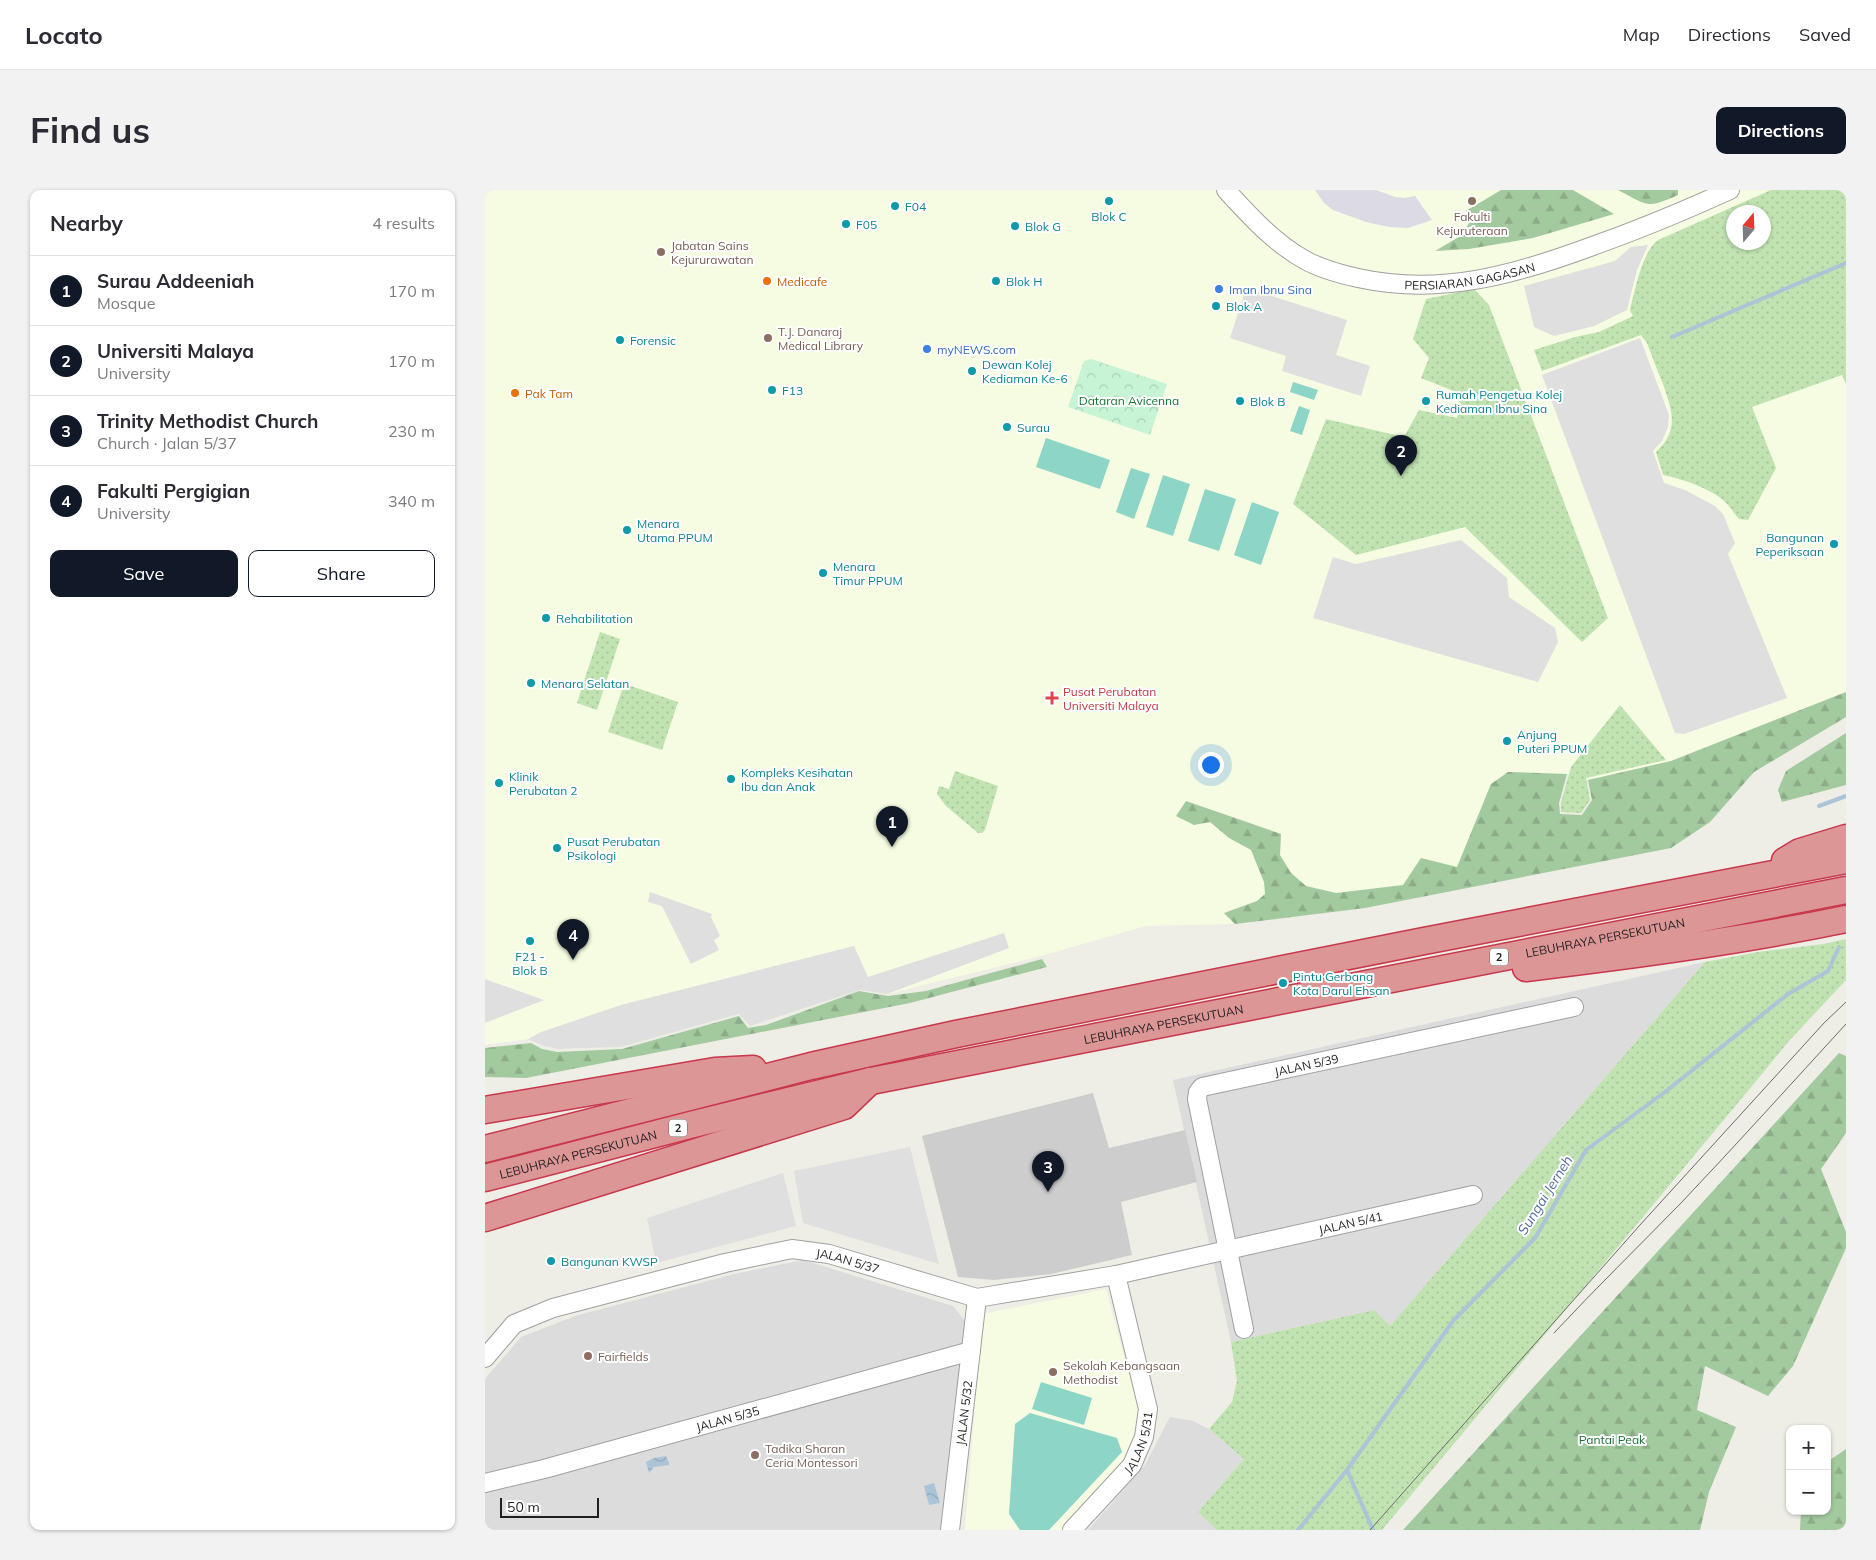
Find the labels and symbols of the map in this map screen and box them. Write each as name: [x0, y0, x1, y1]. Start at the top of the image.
marker: Blok C: [1103, 195, 1115, 207]
marker: Fakulti Kejuruteraan: [1466, 195, 1478, 207]
place label: F04: [905, 199, 926, 214]
marker: F04: [889, 200, 901, 212]
north arrow: [1726, 205, 1771, 250]
place label: Blok C: [1091, 209, 1127, 224]
place label: Fakulti Kejuruteraan: [1436, 209, 1508, 238]
place label: F05: [856, 217, 877, 232]
marker: F05: [840, 218, 852, 230]
place label: Blok G: [1025, 219, 1061, 234]
marker: Blok G: [1009, 220, 1021, 232]
place label: Jabatan Sains Kejururawatan: [671, 238, 753, 267]
marker: Jabatan Sains Kejururawatan: [655, 246, 667, 258]
street label: PERSIARAN GAGASAN: [1404, 259, 1536, 292]
place label: Medicafe: [777, 274, 827, 289]
place label: Blok H: [1006, 274, 1042, 289]
marker: Medicafe: [761, 275, 773, 287]
marker: Blok H: [990, 275, 1002, 287]
place label: Iman Ibnu Sina: [1229, 282, 1312, 297]
marker: Iman Ibnu Sina: [1213, 283, 1225, 295]
place label: Blok A: [1226, 299, 1262, 314]
marker: Blok A: [1210, 300, 1222, 312]
place label: T.J. Danaraj Medical Library: [778, 324, 864, 353]
marker: T.J. Danaraj Medical Library: [762, 332, 774, 344]
place label: Forensic: [630, 333, 676, 348]
marker: Forensic: [614, 334, 626, 346]
place label: myNEWS.com: [937, 342, 1016, 357]
marker: myNEWS.com: [921, 343, 933, 355]
place label: Dewan Kolej Kediaman Ke-6: [982, 357, 1068, 386]
marker: Dewan Kolej Kediaman Ke-6: [966, 365, 978, 377]
place label: F13: [782, 383, 803, 398]
marker: F13: [766, 384, 778, 396]
place label: Pak Tam: [525, 386, 573, 401]
marker: Pak Tam: [509, 387, 521, 399]
place label: Rumah Pengetua Kolej Kediaman Ibnu Sina: [1436, 387, 1562, 416]
park label: Dataran Avicenna: [1079, 393, 1179, 408]
place label: Blok B: [1250, 394, 1285, 409]
marker: Blok B: [1234, 395, 1246, 407]
marker: Rumah Pengetua Kolej Kediaman Ibnu Sina: [1420, 395, 1432, 407]
place label: Surau: [1017, 420, 1050, 435]
marker: Surau: [1001, 421, 1013, 433]
pin: 2: [1385, 435, 1417, 476]
place label: Menara Utama PPUM: [637, 516, 713, 545]
marker: Menara Utama PPUM: [621, 524, 633, 536]
place label: Bangunan Peperiksaan: [1756, 530, 1824, 559]
marker: Bangunan Peperiksaan: [1828, 538, 1840, 550]
place label: Menara Timur PPUM: [833, 559, 903, 588]
marker: Menara Timur PPUM: [817, 567, 829, 579]
place label: Rehabilitation: [556, 611, 633, 626]
marker: Rehabilitation: [540, 612, 552, 624]
place label: Menara Selatan: [541, 676, 629, 691]
marker: Menara Selatan: [525, 677, 537, 689]
place label: Pusat Perubatan Universiti Malaya: [1063, 684, 1159, 713]
marker: Pusat Perubatan Universiti Malaya: [1045, 691, 1059, 705]
place label: Anjung Puteri PPUM: [1517, 727, 1587, 756]
marker: Anjung Puteri PPUM: [1501, 735, 1513, 747]
your location: [1198, 752, 1224, 778]
place label: Kompleks Kesihatan Ibu dan Anak: [741, 765, 853, 794]
place label: Klinik Perubatan 2: [509, 769, 578, 798]
marker: Kompleks Kesihatan Ibu dan Anak: [725, 773, 737, 785]
marker: Klinik Perubatan 2: [493, 777, 505, 789]
pin: 1: [876, 806, 908, 847]
place label: Pusat Perubatan Psikologi: [567, 834, 660, 863]
marker: Pusat Perubatan Psikologi: [551, 842, 563, 854]
street label: LEBUHRAYA PERSEKUTUAN: [1524, 914, 1686, 960]
pin: 4: [557, 919, 589, 960]
marker: F21 - Blok B: [524, 935, 536, 947]
place label: F21 - Blok B: [512, 949, 548, 978]
road number: 2: [1490, 949, 1508, 966]
place label: Pintu Gerbang Kota Darul Ehsan: [1293, 969, 1390, 998]
marker: Pintu Gerbang Kota Darul Ehsan: [1277, 977, 1289, 989]
street label: LEBUHRAYA PERSEKUTUAN: [1082, 1001, 1244, 1047]
street label: JALAN 5/39: [1273, 1050, 1340, 1079]
road number: 2: [669, 1120, 687, 1136]
street label: LEBUHRAYA PERSEKUTUAN: [498, 1126, 658, 1182]
pin: 3: [1032, 1151, 1064, 1192]
water label: Sungai Jerneh: [1513, 1152, 1577, 1238]
street label: JALAN 5/41: [1317, 1208, 1384, 1237]
street label: JALAN 5/37: [815, 1245, 881, 1276]
place label: Bangunan KWSP: [561, 1254, 658, 1269]
marker: Bangunan KWSP: [545, 1255, 557, 1267]
place label: Fairfields: [598, 1349, 649, 1364]
marker: Fairfields: [582, 1350, 594, 1362]
place label: Sekolah Kebangsaan Methodist: [1063, 1358, 1180, 1387]
marker: Sekolah Kebangsaan Methodist: [1047, 1366, 1059, 1378]
street label: JALAN 5/32: [952, 1380, 975, 1446]
street label: JALAN 5/35: [694, 1402, 761, 1434]
street label: JALAN 5/31: [1120, 1411, 1155, 1477]
park label: Pantai Peak: [1579, 1432, 1646, 1447]
place label: Tadika Sharan Ceria Montessori: [765, 1441, 858, 1470]
marker: Tadika Sharan Ceria Montessori: [749, 1449, 761, 1461]
scale bar: [500, 1495, 599, 1518]

